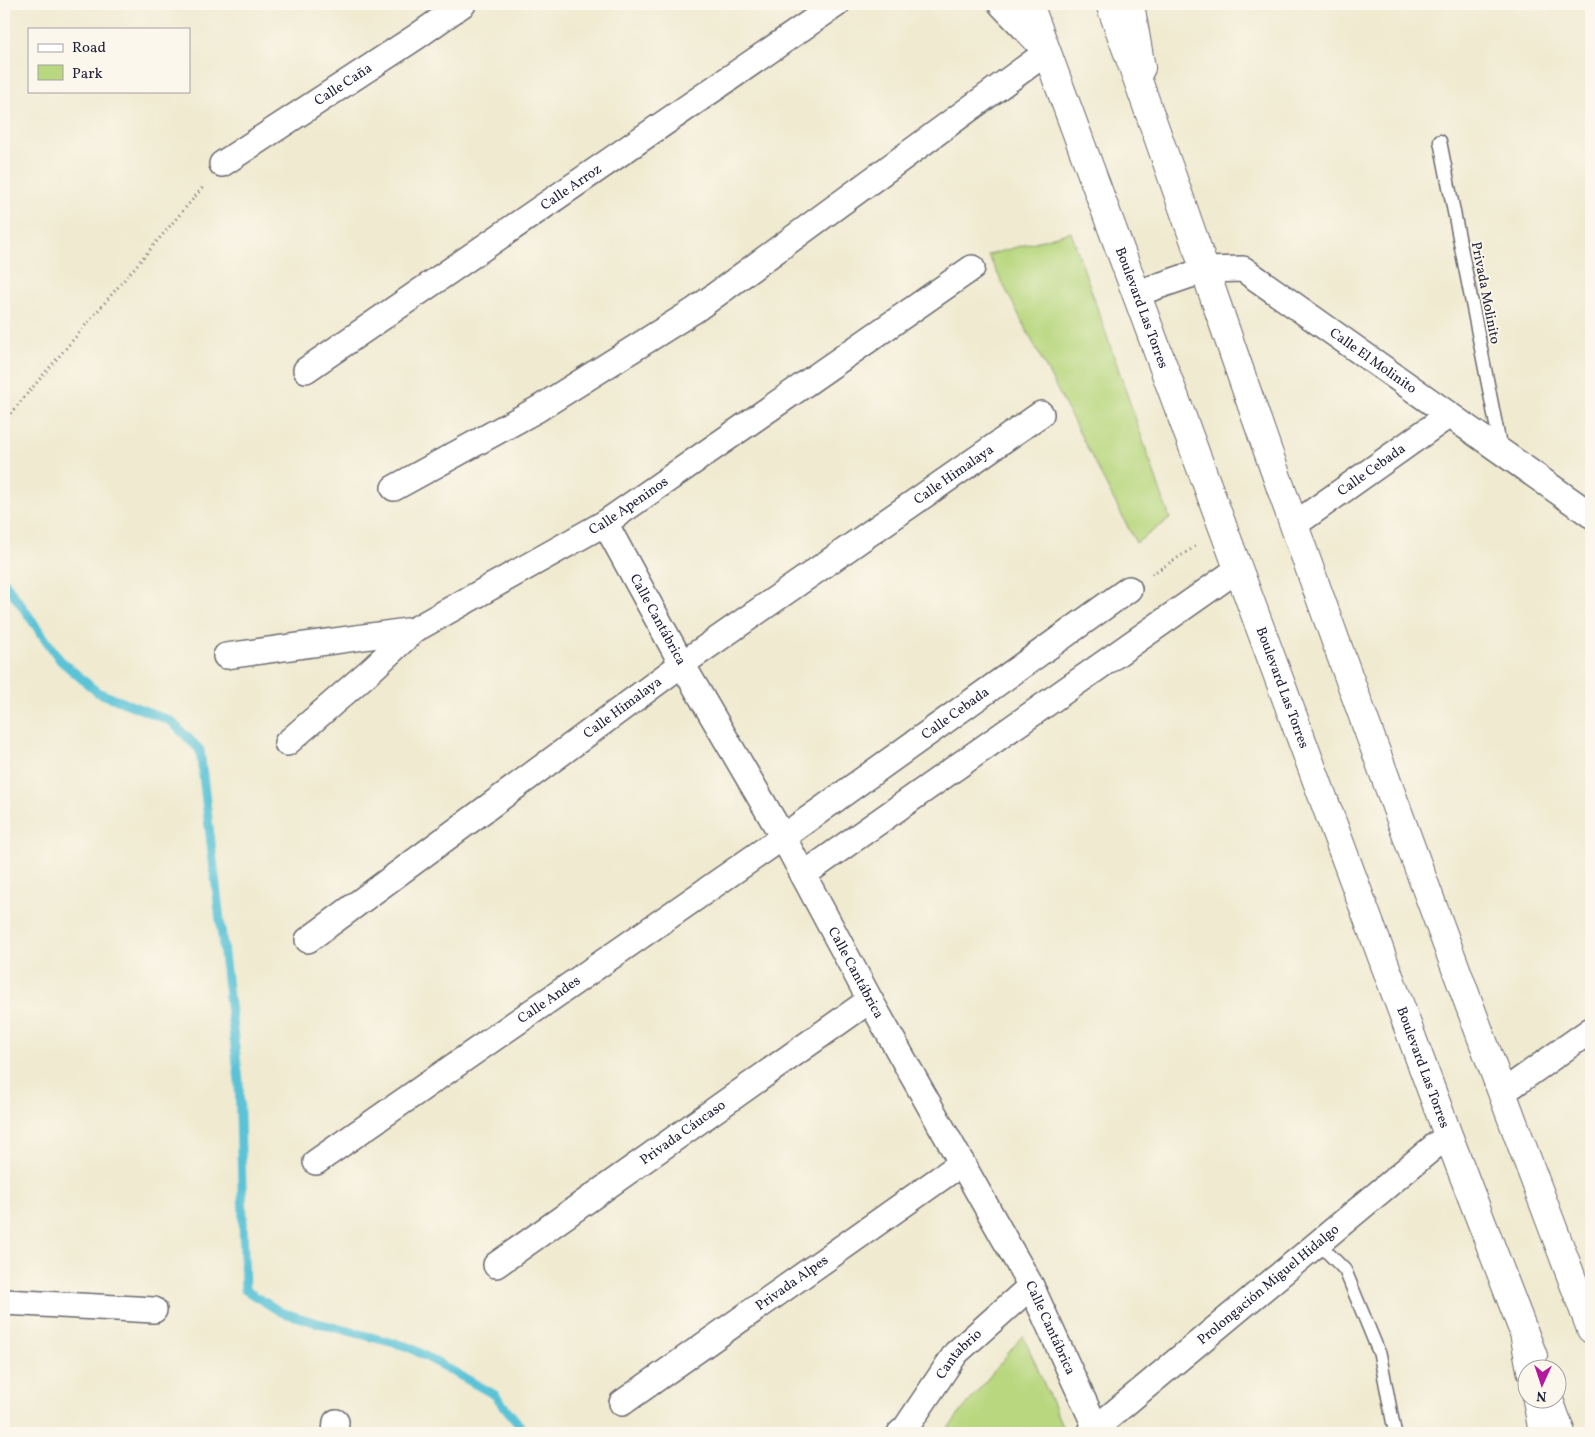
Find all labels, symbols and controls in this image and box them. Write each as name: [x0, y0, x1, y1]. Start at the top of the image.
legend: [28, 28, 190, 92]
text: Road: [72, 38, 106, 59]
street label: Calle Caña: [311, 59, 376, 110]
text: Park: [72, 64, 103, 85]
street label: Calle Arroz: [537, 160, 605, 215]
street label: Privada Molinito: [1466, 240, 1504, 346]
street label: Boulevard Las Torres: [1110, 244, 1173, 371]
street label: Calle El Molinito: [1326, 323, 1420, 398]
street label: Calle Cebada: [1334, 439, 1409, 501]
street label: Calle Himalaya: [910, 440, 998, 509]
street label: Calle Apeninos: [585, 472, 672, 540]
street label: Calle Cantábrica: [625, 570, 690, 669]
street label: Boulevard Las Torres: [1251, 624, 1313, 751]
street label: Calle Himalaya: [579, 672, 666, 743]
street label: Calle Cebada: [918, 683, 993, 744]
street label: Calle Cantábrica: [823, 924, 888, 1022]
street label: Calle Andes: [514, 971, 584, 1028]
street label: Boulevard Las Torres: [1392, 1004, 1454, 1131]
street label: Privada Cáucaso: [636, 1096, 730, 1170]
street label: Prolongación Miguel Hidalgo: [1193, 1220, 1343, 1349]
street label: Privada Alpes: [752, 1251, 832, 1315]
street label: Calle Cantábrica: [1020, 1277, 1080, 1378]
street label: Cantabrio: [932, 1325, 986, 1383]
north arrow: [1518, 1360, 1568, 1410]
text: N: [1536, 1386, 1547, 1405]

